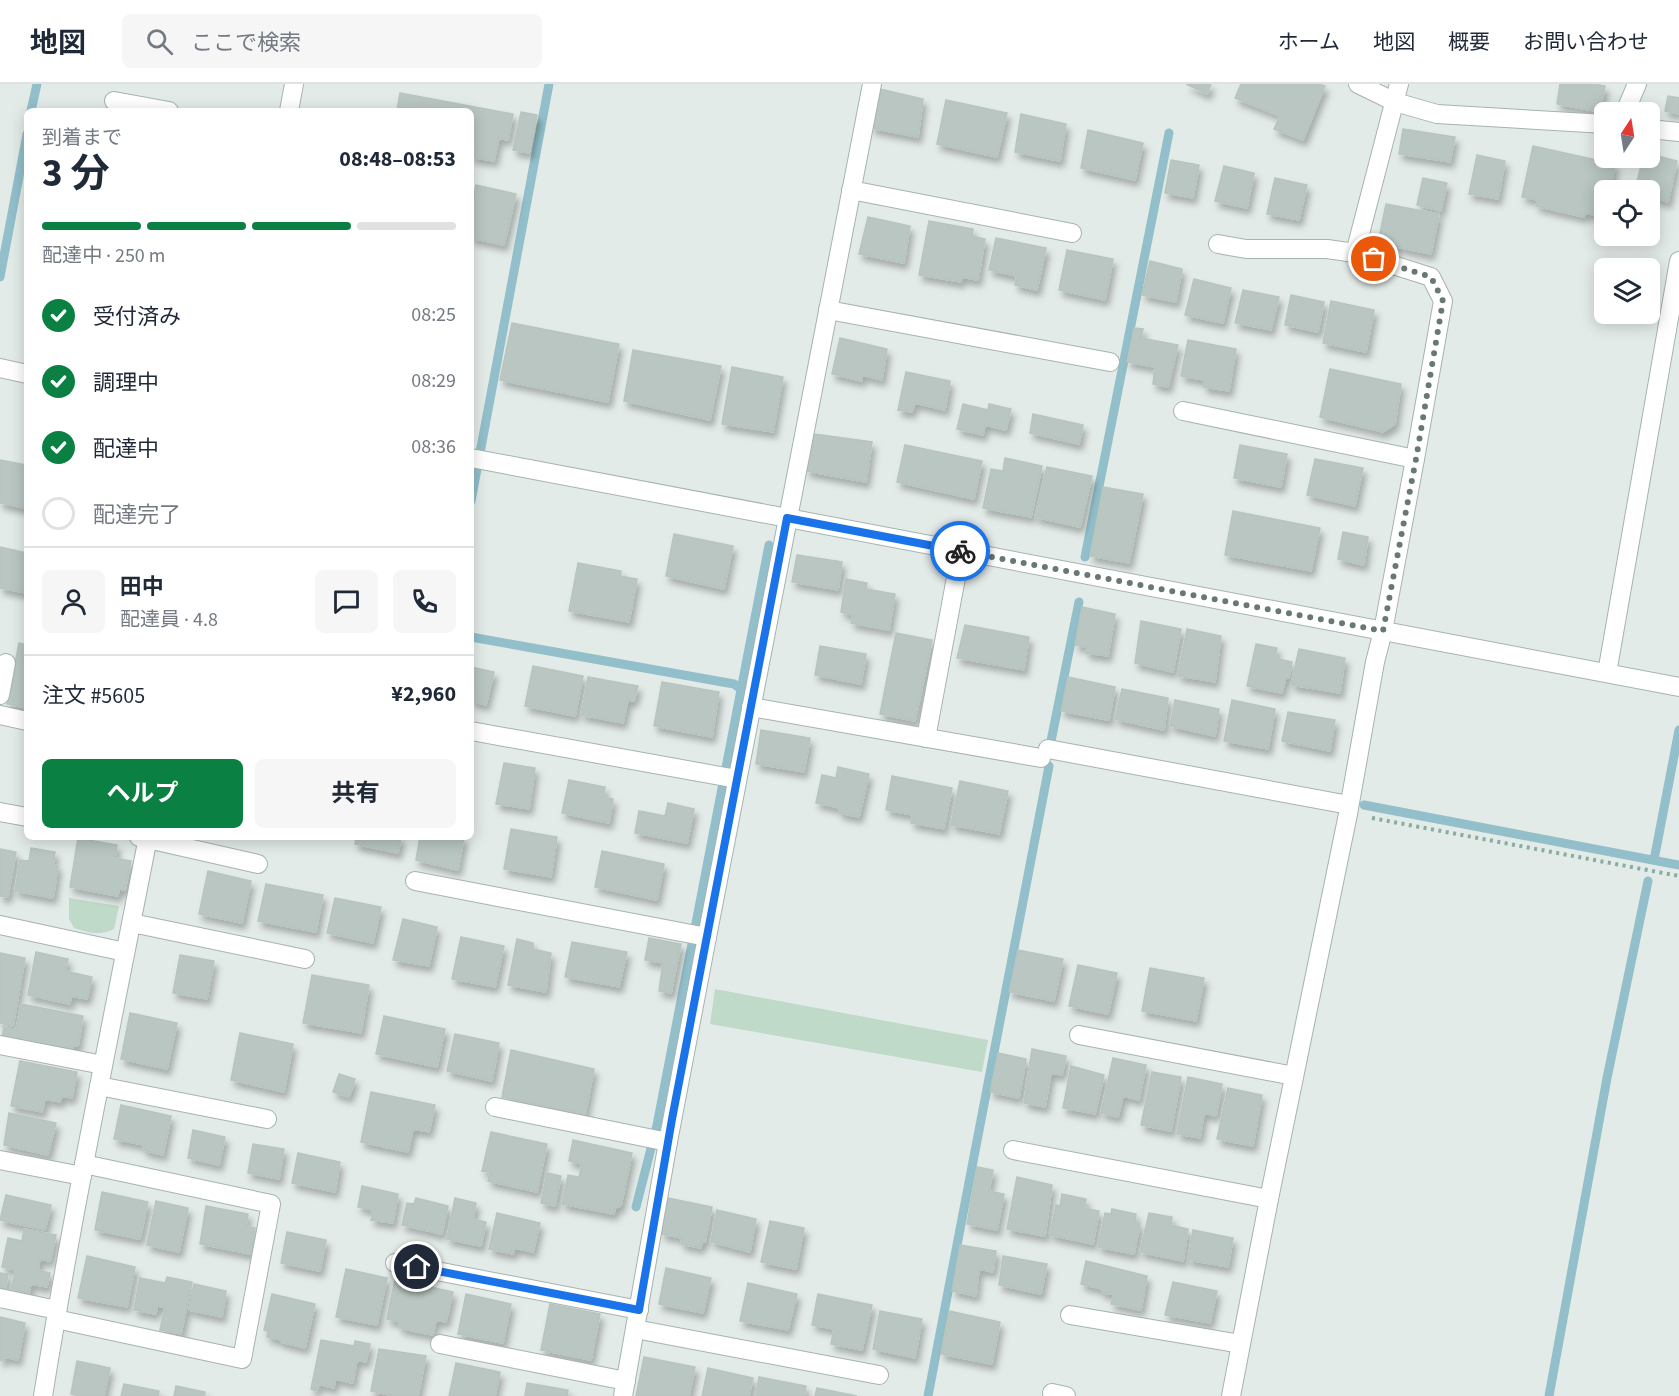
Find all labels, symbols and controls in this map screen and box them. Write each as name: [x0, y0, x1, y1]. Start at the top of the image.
search box: [122, 14, 542, 68]
text: 地図: [30, 23, 86, 63]
icon: search: [143, 25, 176, 58]
text: ここで検索: [191, 27, 301, 59]
text: ホーム: [1278, 27, 1340, 57]
text: 地図: [1373, 27, 1415, 57]
text: 概要: [1448, 27, 1490, 57]
text: お問い合わせ: [1523, 27, 1649, 57]
north arrow: [1594, 102, 1660, 168]
map controls: [1594, 102, 1660, 324]
text: 到着まで: [42, 124, 122, 152]
text: 08:48–08:53: [339, 143, 456, 175]
text: 3 分: [42, 146, 109, 202]
button: locate: [1594, 180, 1660, 246]
pin: [1348, 233, 1399, 284]
text: 配達中 · 250 m: [42, 242, 165, 270]
icon: bag: [1357, 242, 1390, 275]
button: layers: [1594, 258, 1660, 324]
icon: check: [42, 299, 75, 332]
text: 受付済み: [93, 301, 181, 333]
text: 08:25: [411, 301, 456, 329]
icon: check: [42, 365, 75, 398]
text: 調理中: [93, 367, 159, 399]
text: 08:29: [411, 367, 456, 395]
icon: check: [42, 431, 75, 464]
text: 配達中: [93, 433, 159, 465]
text: 08:36: [411, 433, 456, 461]
text: 配達完了: [93, 499, 181, 531]
courier: [930, 521, 990, 581]
icon: bike: [944, 535, 977, 568]
button: person: [42, 570, 105, 633]
button: chat: [315, 570, 378, 633]
button: phone: [393, 570, 456, 633]
text: 田中: [120, 571, 164, 603]
text: 配達員 · 4.8: [120, 606, 218, 634]
text: ¥2,960: [391, 678, 456, 710]
text: 注文 #5605: [42, 680, 145, 712]
button: ヘルプ: [42, 759, 243, 828]
button: 共有: [255, 759, 456, 828]
pin: [391, 1241, 442, 1292]
icon: home: [400, 1250, 433, 1283]

